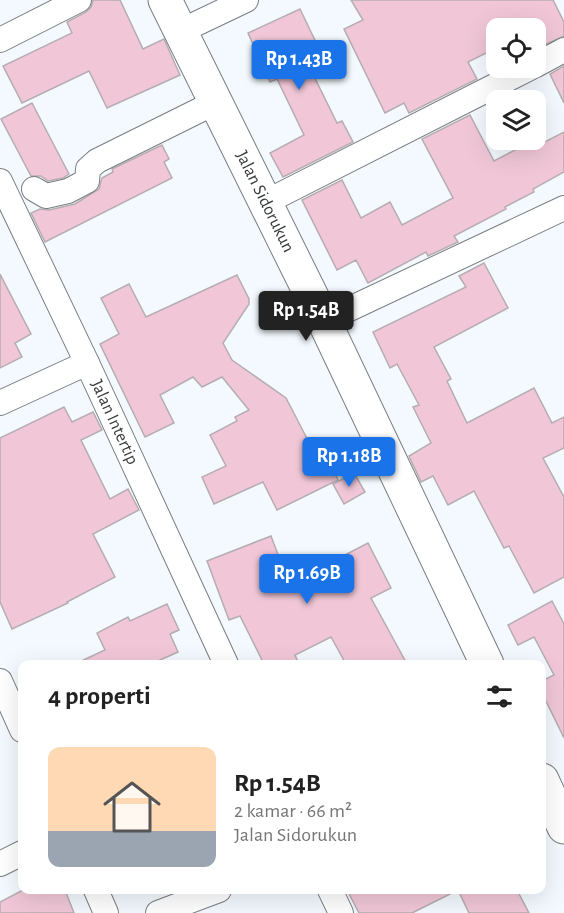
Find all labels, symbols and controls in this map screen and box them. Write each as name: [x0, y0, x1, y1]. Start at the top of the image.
map controls: [486, 18, 546, 150]
button: locate: [486, 18, 546, 78]
pin: Rp 1.43B: [237, 40, 361, 91]
text: Rp 1.43B: [266, 49, 332, 69]
button: layers: [486, 90, 546, 150]
street label: Jalan Sidorukun: [232, 148, 298, 255]
pin: Rp 1.54B: [244, 291, 368, 342]
text: Rp 1.54B: [273, 300, 339, 320]
street label: Jalan Intertip: [87, 377, 142, 467]
pin: Rp 1.18B: [287, 437, 411, 488]
text: Rp 1.18B: [316, 446, 382, 466]
pin: Rp 1.69B: [245, 554, 369, 605]
text: Rp 1.69B: [273, 563, 341, 583]
icon: filters: [483, 680, 516, 713]
text: 4 properti: [48, 683, 151, 709]
text: Rp 1.54B: [234, 770, 321, 796]
icon: home: [96, 771, 168, 843]
text: 2 kamar · 66 m²: [234, 801, 352, 821]
text: Jalan Sidorukun: [234, 825, 357, 845]

